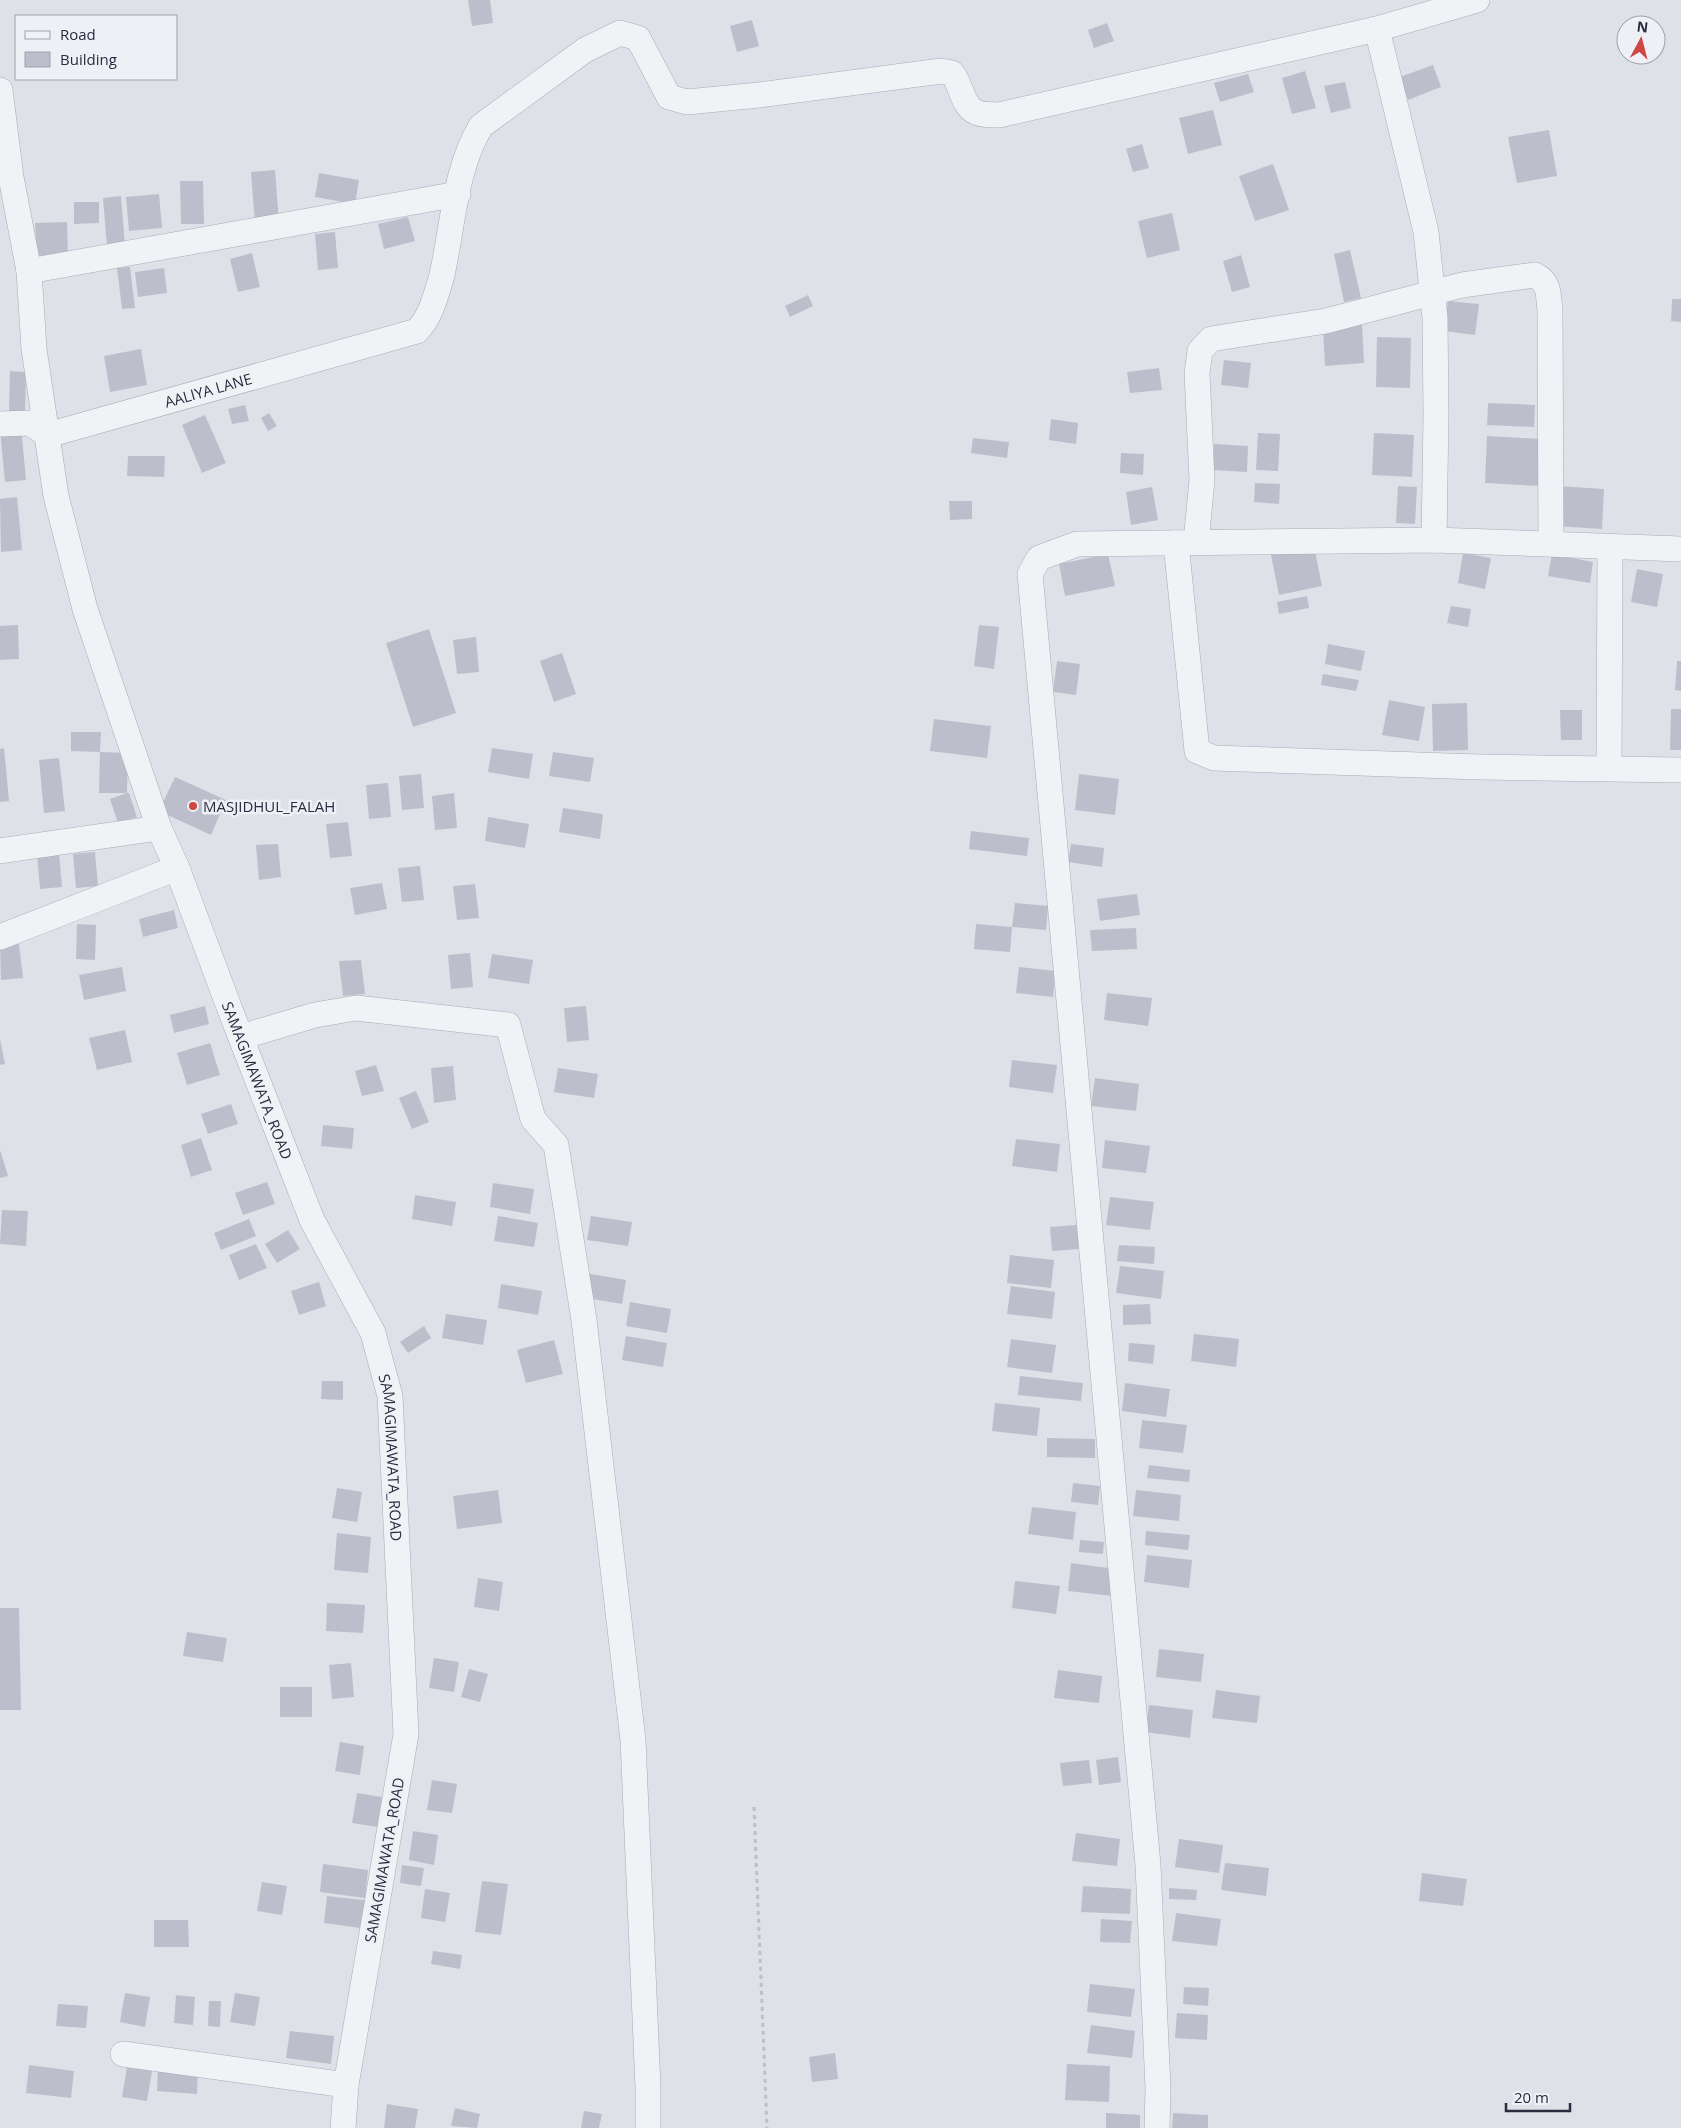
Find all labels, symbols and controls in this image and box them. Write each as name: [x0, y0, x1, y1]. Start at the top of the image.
legend: [15, 15, 178, 80]
north arrow: [1616, 15, 1666, 65]
text: N: [1636, 16, 1649, 37]
text: Road: [60, 24, 96, 44]
text: Building: [60, 49, 117, 69]
street label: AALIYA LANE: [162, 368, 254, 412]
place label: MASJIDHUL_FALAH: [203, 796, 335, 816]
marker: MASJIDHUL_FALAH: [187, 800, 199, 812]
street label: SAMAGIMAWATA_ROAD: [218, 999, 297, 1162]
street label: SAMAGIMAWATA_ROAD: [374, 1372, 407, 1542]
street label: SAMAGIMAWATA_ROAD: [360, 1776, 408, 1944]
scale bar: [1506, 2080, 1570, 2112]
text: 20 m: [1514, 2087, 1549, 2107]

